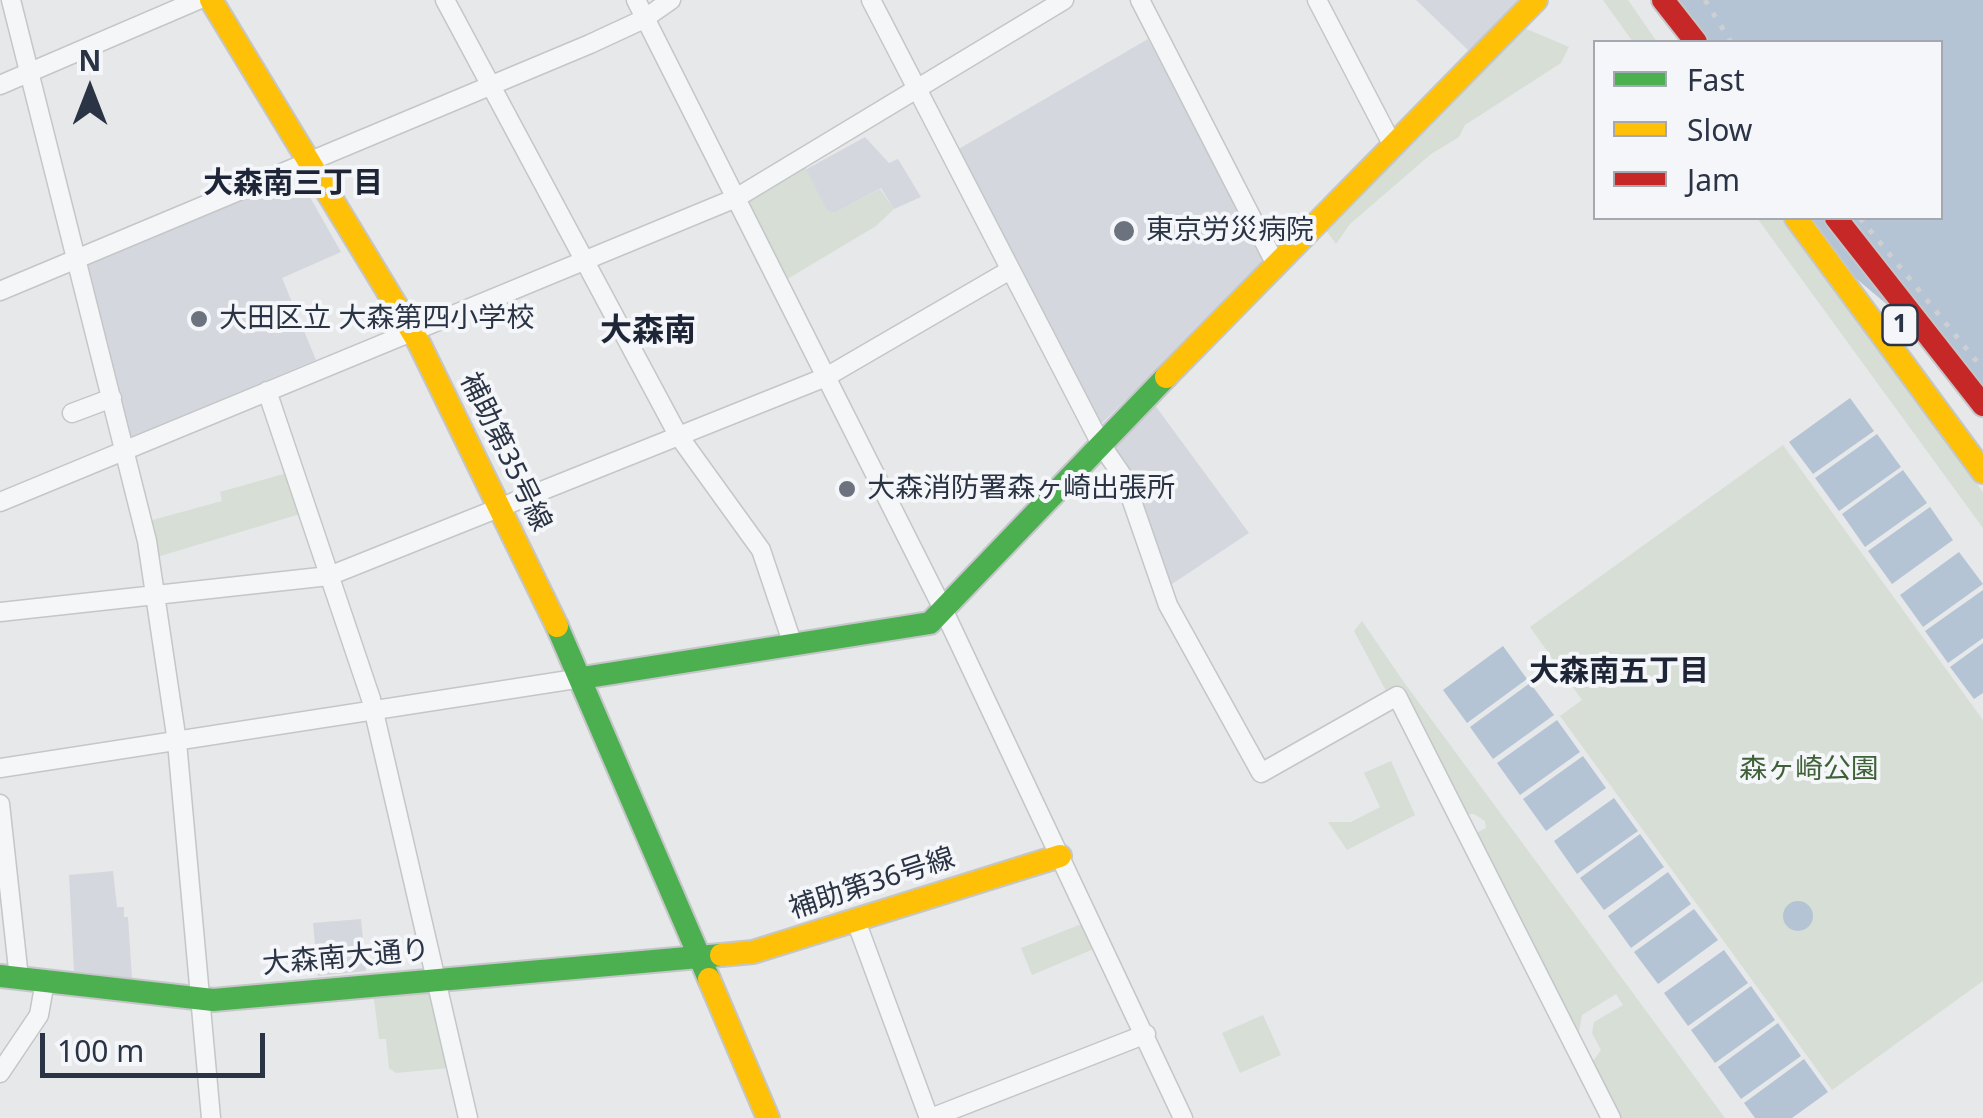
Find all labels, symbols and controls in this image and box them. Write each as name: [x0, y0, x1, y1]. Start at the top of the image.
north arrow: [40, 40, 140, 140]
legend: [1593, 40, 1943, 220]
text: N: [79, 41, 101, 79]
text: Fast: [1687, 59, 1745, 100]
text: Slow: [1687, 109, 1752, 150]
text: Jam: [1687, 159, 1740, 200]
district label: 大森南三丁目: [203, 166, 383, 202]
place label: 東京労災病院: [1146, 214, 1314, 248]
marker: 東京労災病院: [1111, 218, 1137, 244]
place label: 大田区立 大森第四小学校: [219, 302, 534, 336]
road number: 1: [1882, 305, 1918, 345]
marker: 大田区立 大森第四小学校: [188, 308, 210, 330]
district label: 大森南: [600, 313, 696, 351]
street label: 補助第35号線: [452, 367, 558, 537]
place label: 大森消防署森ヶ崎出張所: [867, 472, 1175, 506]
marker: 大森消防署森ヶ崎出張所: [836, 478, 858, 500]
district label: 大森南五丁目: [1529, 654, 1709, 690]
park label: 森ヶ崎公園: [1739, 753, 1879, 787]
street label: 補助第36号線: [785, 841, 959, 927]
street label: 大森南大通り: [261, 934, 431, 982]
scale bar: [45, 1013, 270, 1075]
text: 100 m: [57, 1030, 144, 1071]

